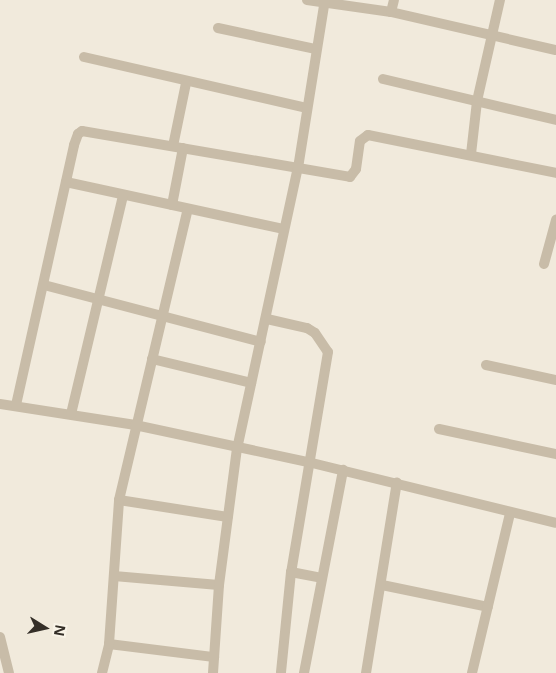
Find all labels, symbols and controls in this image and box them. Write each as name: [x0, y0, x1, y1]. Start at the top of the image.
north arrow: [20, 603, 70, 653]
text: N: [50, 623, 71, 638]

